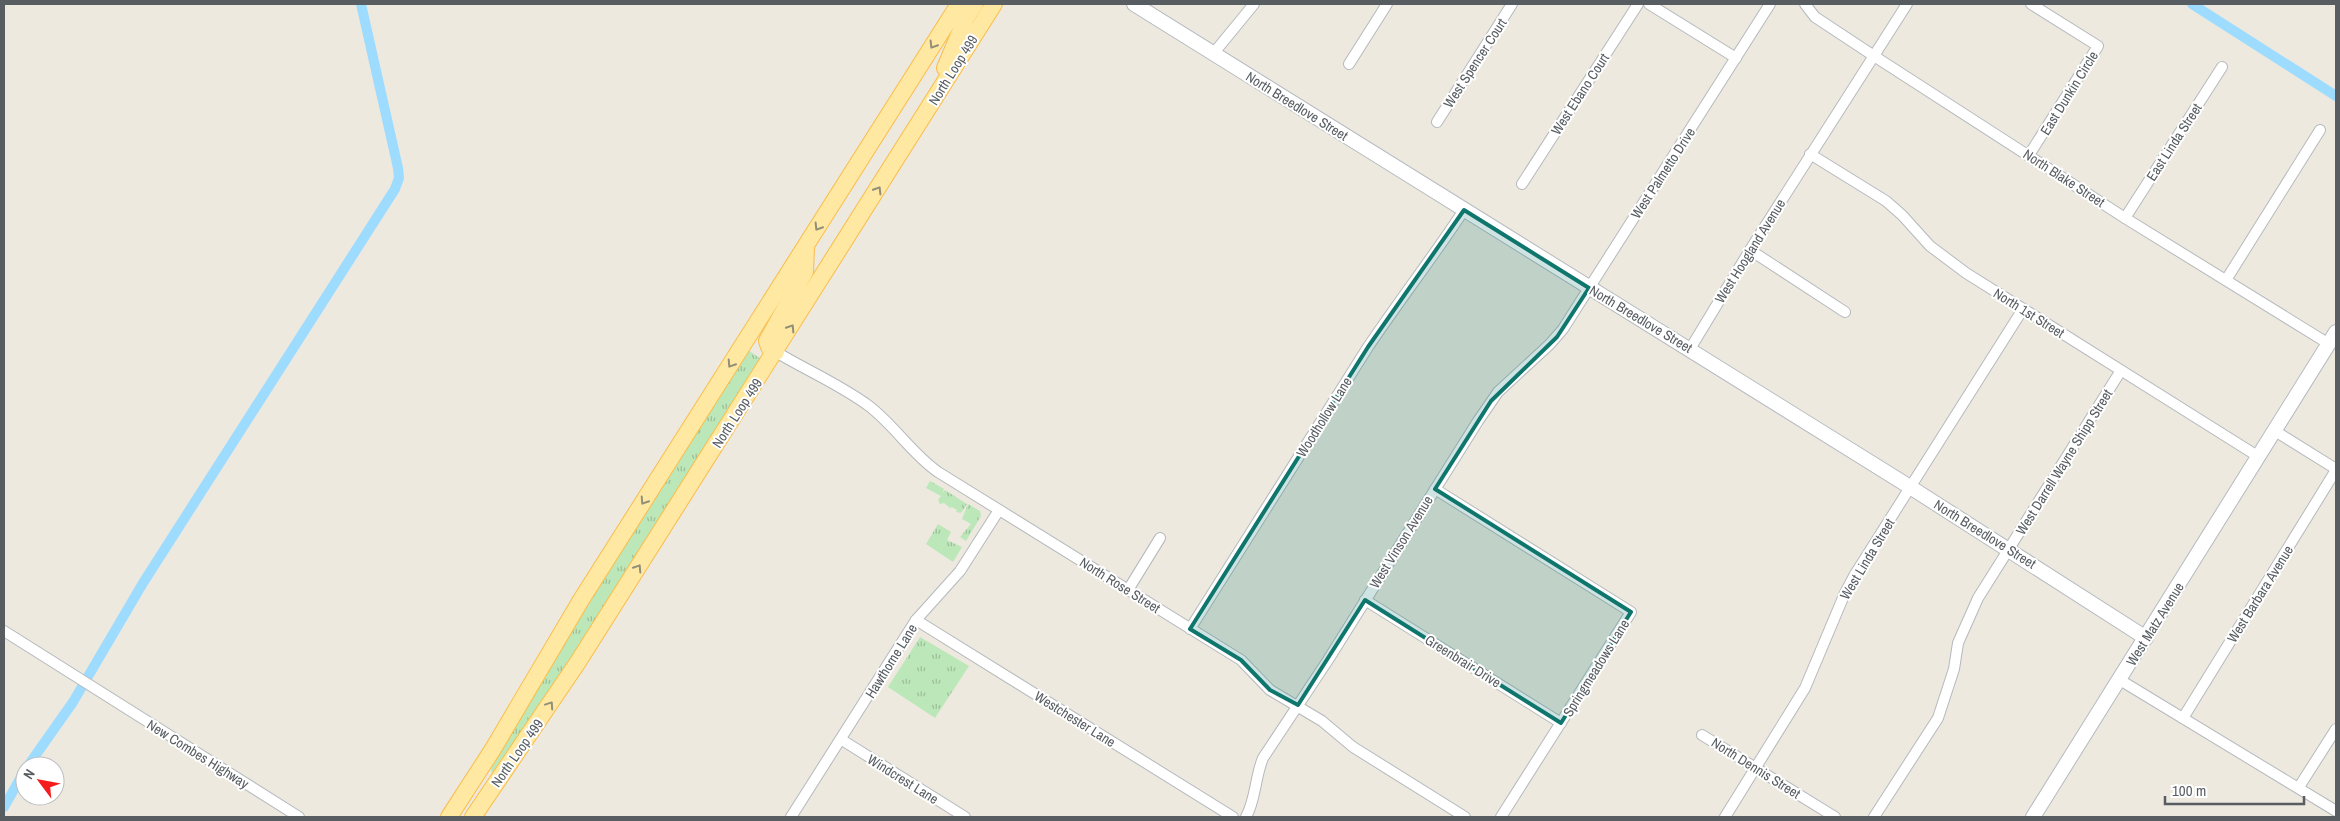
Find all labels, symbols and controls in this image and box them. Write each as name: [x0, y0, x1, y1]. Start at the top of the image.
street label: West Spencer Court: [1439, 15, 1511, 111]
street label: North Loop 499: [924, 32, 982, 108]
one-way arrow: [930, 39, 939, 49]
street label: East Dunkin Circle: [2036, 48, 2102, 138]
street label: West Ebano Court: [1547, 50, 1613, 138]
street label: North Breedlove Street: [1243, 67, 1351, 145]
street label: East Linda Street: [2142, 100, 2206, 184]
street label: West Palmetto Drive: [1627, 124, 1699, 222]
street label: North Blake Street: [2020, 145, 2108, 211]
one-way arrow: [871, 186, 881, 195]
street label: West Hoogland Avenue: [1711, 196, 1789, 306]
one-way arrow: [815, 221, 824, 230]
street label: North Breedlove Street: [1586, 281, 1696, 357]
street label: North 1st Street: [1990, 284, 2068, 342]
one-way arrow: [785, 324, 795, 333]
one-way arrow: [728, 358, 737, 368]
street label: Woodhollow Lane: [1292, 374, 1356, 460]
street label: North Loop 499: [708, 375, 766, 451]
street label: West Darrell Wayne Shipp Street: [2012, 386, 2116, 538]
street label: West Vinson Avenue: [1365, 492, 1437, 592]
street label: North Breedlove Street: [1931, 495, 2039, 573]
one-way arrow: [640, 496, 650, 505]
street label: West Linda Street: [1836, 515, 1898, 603]
street label: West Barbara Avenue: [2223, 542, 2297, 646]
street label: North Rose Street: [1076, 553, 1164, 617]
one-way arrow: [632, 565, 641, 574]
street label: West Matz Avenue: [2122, 579, 2188, 669]
street label: Springmeadows Lane: [1559, 616, 1633, 720]
street label: Hawthorne Lane: [861, 621, 921, 701]
street label: Greenbrair Drive: [1422, 631, 1504, 691]
street label: Westchester Lane: [1031, 687, 1119, 751]
one-way arrow: [544, 701, 553, 710]
street label: New Combes Highway: [144, 715, 252, 793]
street label: North Loop 499: [487, 715, 547, 791]
street label: North Dennis Street: [1708, 733, 1804, 803]
street label: Windcrest Lane: [864, 750, 942, 808]
north arrow: [15, 756, 65, 806]
text: N: [19, 766, 39, 782]
scale bar: [2165, 774, 2304, 806]
text: 100 m: [2172, 780, 2206, 801]

